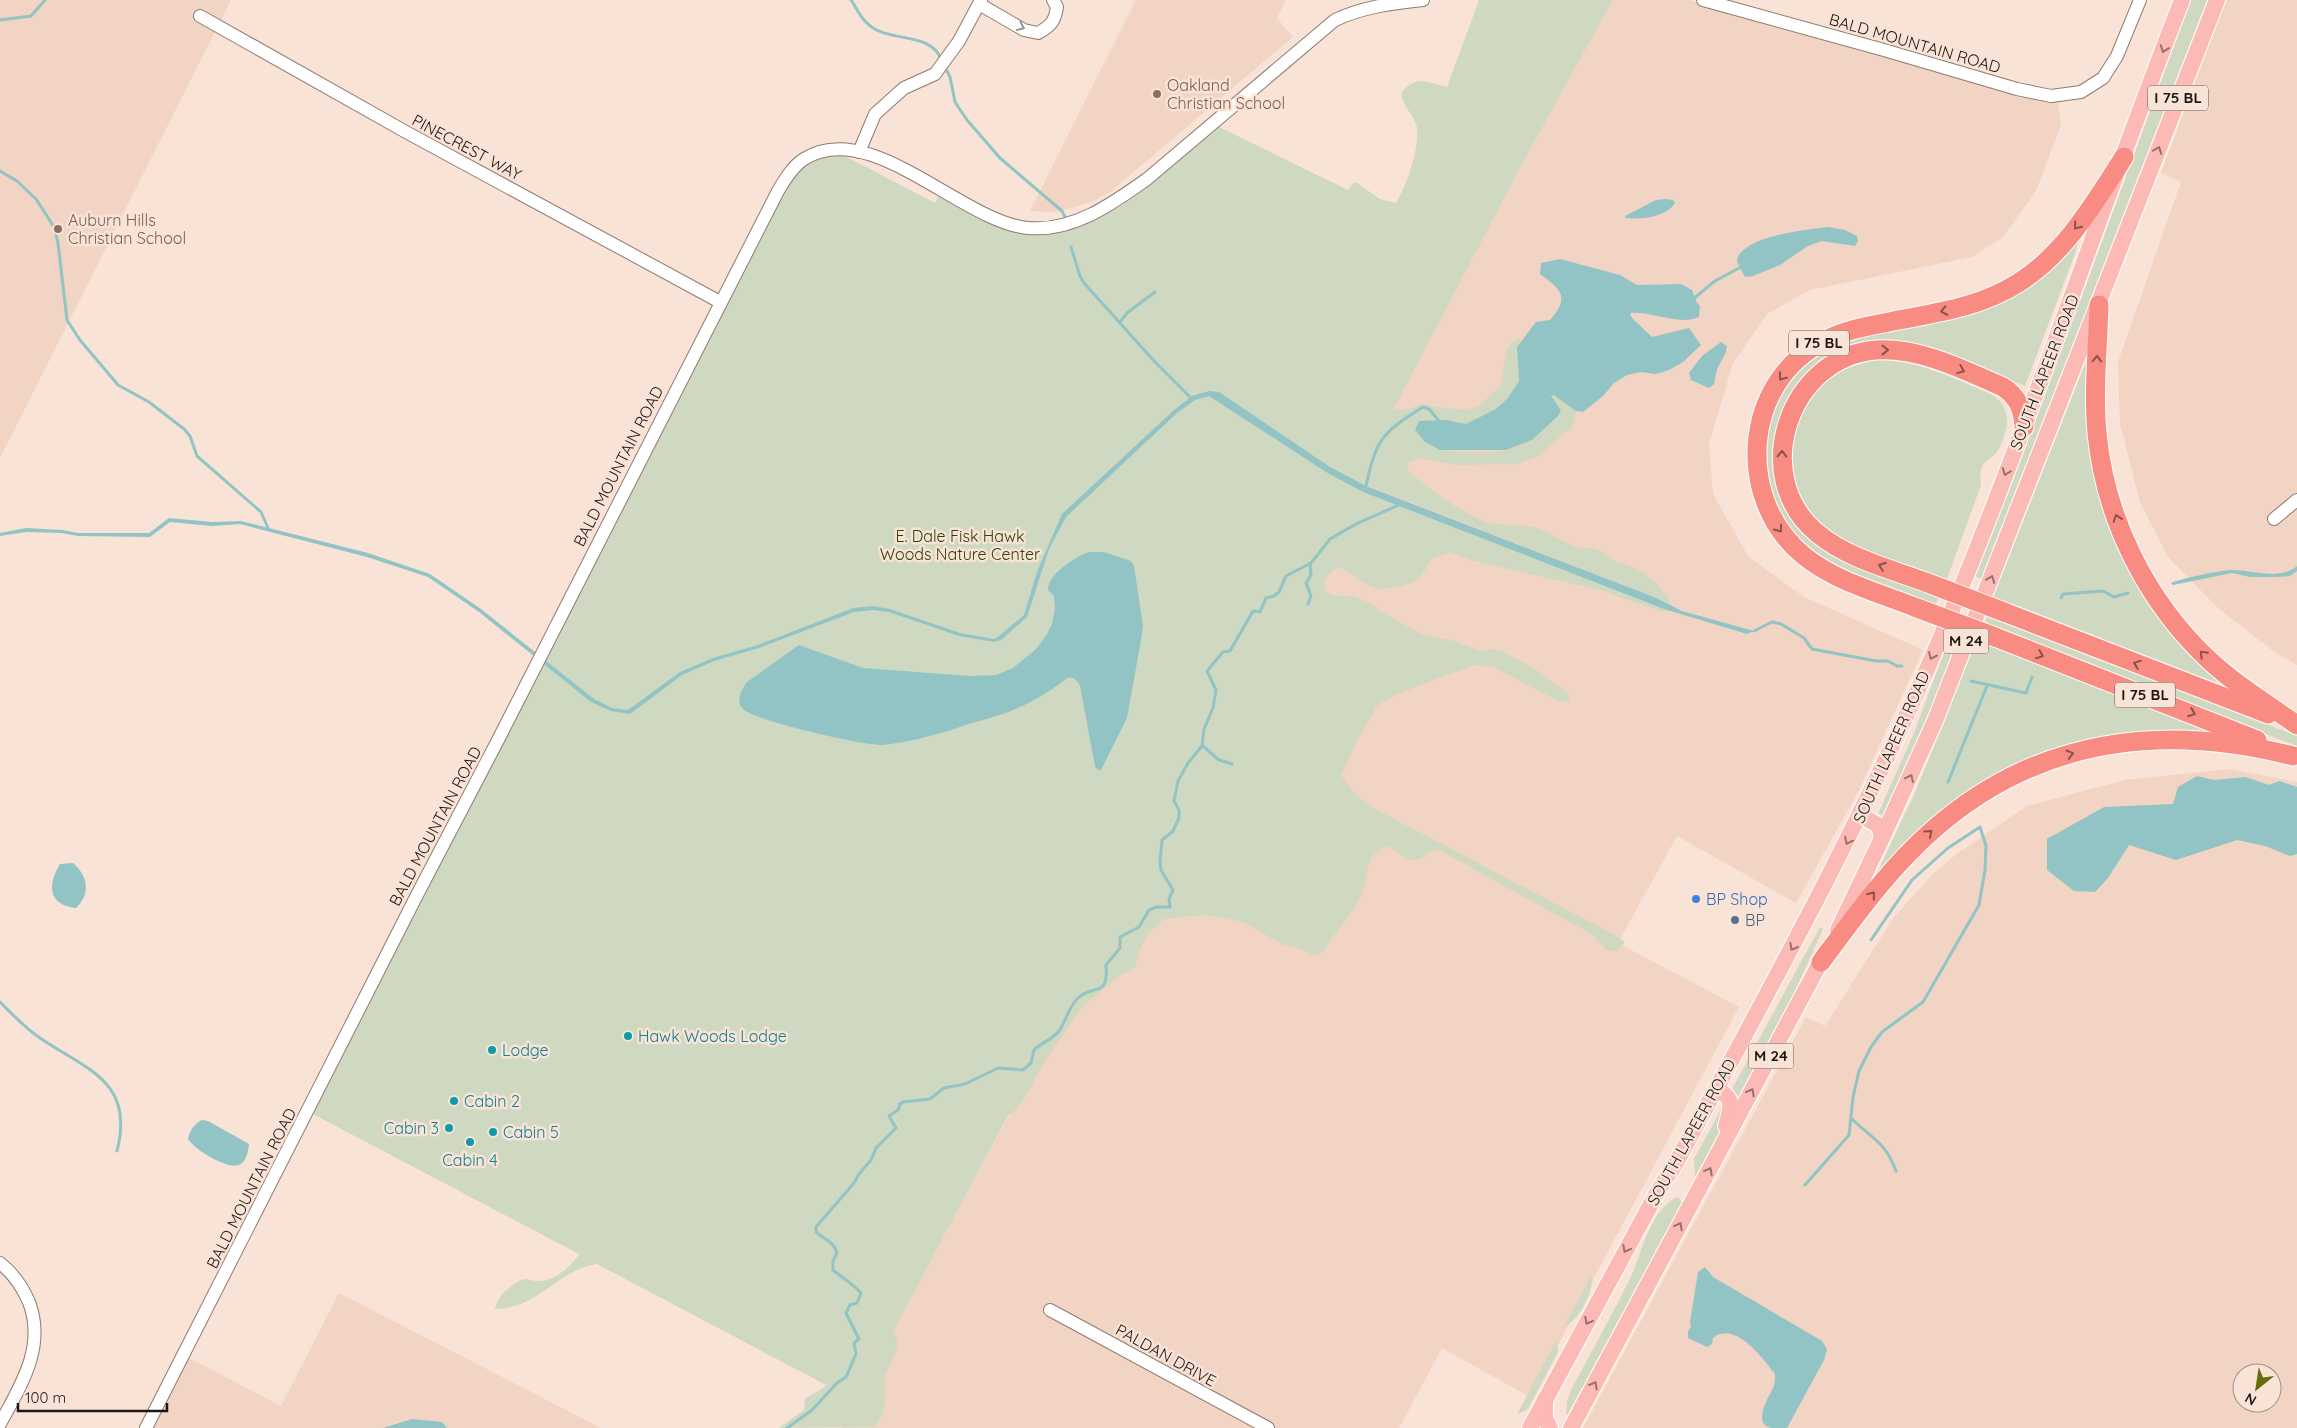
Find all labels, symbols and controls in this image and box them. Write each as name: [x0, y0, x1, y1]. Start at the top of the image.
street label: BALD MOUNTAIN ROAD: [1827, 9, 2003, 77]
one-way arrow: [1016, 21, 1025, 31]
one-way arrow: [2160, 44, 2170, 53]
place label: Oakland Christian School: [1167, 75, 1285, 113]
road number: I 75 BL: [2148, 86, 2208, 110]
marker: Oakland Christian School: [1151, 88, 1163, 100]
street label: PINECREST WAY: [409, 110, 525, 184]
one-way arrow: [2152, 146, 2162, 155]
place label: Auburn Hills Christian School: [68, 210, 186, 248]
one-way arrow: [2074, 220, 2082, 229]
marker: Auburn Hills Christian School: [52, 223, 64, 235]
street label: SOUTH LAPEER ROAD: [2005, 292, 2083, 452]
one-way arrow: [1939, 306, 1948, 316]
road number: I 75 BL: [1789, 330, 1849, 356]
one-way arrow: [1882, 345, 1889, 355]
one-way arrow: [2092, 354, 2102, 362]
one-way arrow: [1956, 364, 1965, 374]
one-way arrow: [1779, 371, 1788, 381]
street label: BALD MOUNTAIN ROAD: [569, 382, 667, 550]
one-way arrow: [1777, 450, 1787, 458]
one-way arrow: [2002, 467, 2012, 476]
one-way arrow: [2112, 515, 2122, 523]
one-way arrow: [1773, 523, 1782, 533]
park label: E. Dale Fisk Hawk Woods Nature Center: [880, 526, 1040, 564]
one-way arrow: [1878, 562, 1887, 572]
one-way arrow: [1984, 575, 1995, 584]
road number: M 24: [1944, 628, 1988, 654]
one-way arrow: [2035, 649, 2044, 659]
one-way arrow: [1928, 651, 1939, 660]
one-way arrow: [2200, 651, 2209, 660]
one-way arrow: [2133, 660, 2142, 670]
street label: SOUTH LAPEER ROAD: [1848, 668, 1934, 826]
road number: I 75 BL: [2115, 682, 2175, 708]
one-way arrow: [2187, 707, 2196, 718]
street label: BALD MOUNTAIN ROAD: [384, 743, 486, 909]
one-way arrow: [2065, 749, 2073, 759]
one-way arrow: [1904, 774, 1914, 783]
one-way arrow: [1924, 830, 1933, 839]
one-way arrow: [1844, 836, 1854, 845]
place label: BP Shop: [1706, 889, 1768, 909]
one-way arrow: [1866, 892, 1874, 901]
marker: BP Shop: [1690, 893, 1702, 905]
place label: BP: [1745, 910, 1765, 930]
marker: BP: [1729, 914, 1741, 926]
one-way arrow: [1789, 942, 1799, 951]
place label: Hawk Woods Lodge: [638, 1026, 787, 1046]
marker: Hawk Woods Lodge: [622, 1030, 634, 1042]
place label: Lodge: [502, 1040, 549, 1060]
marker: Lodge: [486, 1044, 498, 1056]
road number: M 24: [1748, 1044, 1794, 1068]
street label: SOUTH LAPEER ROAD: [1642, 1055, 1740, 1209]
one-way arrow: [1745, 1088, 1755, 1097]
place label: Cabin 2: [464, 1091, 520, 1111]
marker: Cabin 2: [448, 1095, 460, 1107]
street label: BALD MOUNTAIN ROAD: [202, 1104, 300, 1272]
place label: Cabin 3: [384, 1118, 439, 1138]
marker: Cabin 3: [443, 1122, 455, 1134]
place label: Cabin 5: [503, 1122, 559, 1142]
marker: Cabin 5: [487, 1126, 499, 1138]
marker: Cabin 4: [464, 1136, 476, 1148]
place label: Cabin 4: [442, 1150, 498, 1170]
one-way arrow: [1702, 1167, 1712, 1176]
one-way arrow: [1673, 1223, 1683, 1232]
one-way arrow: [1622, 1244, 1632, 1253]
one-way arrow: [1584, 1316, 1594, 1325]
street label: PALDAN DRIVE: [1112, 1319, 1220, 1391]
north arrow: [2232, 1363, 2282, 1413]
scale bar: [18, 1380, 166, 1412]
one-way arrow: [1588, 1381, 1598, 1390]
text: 100 m: [25, 1388, 66, 1407]
text: N: [2242, 1389, 2259, 1410]

